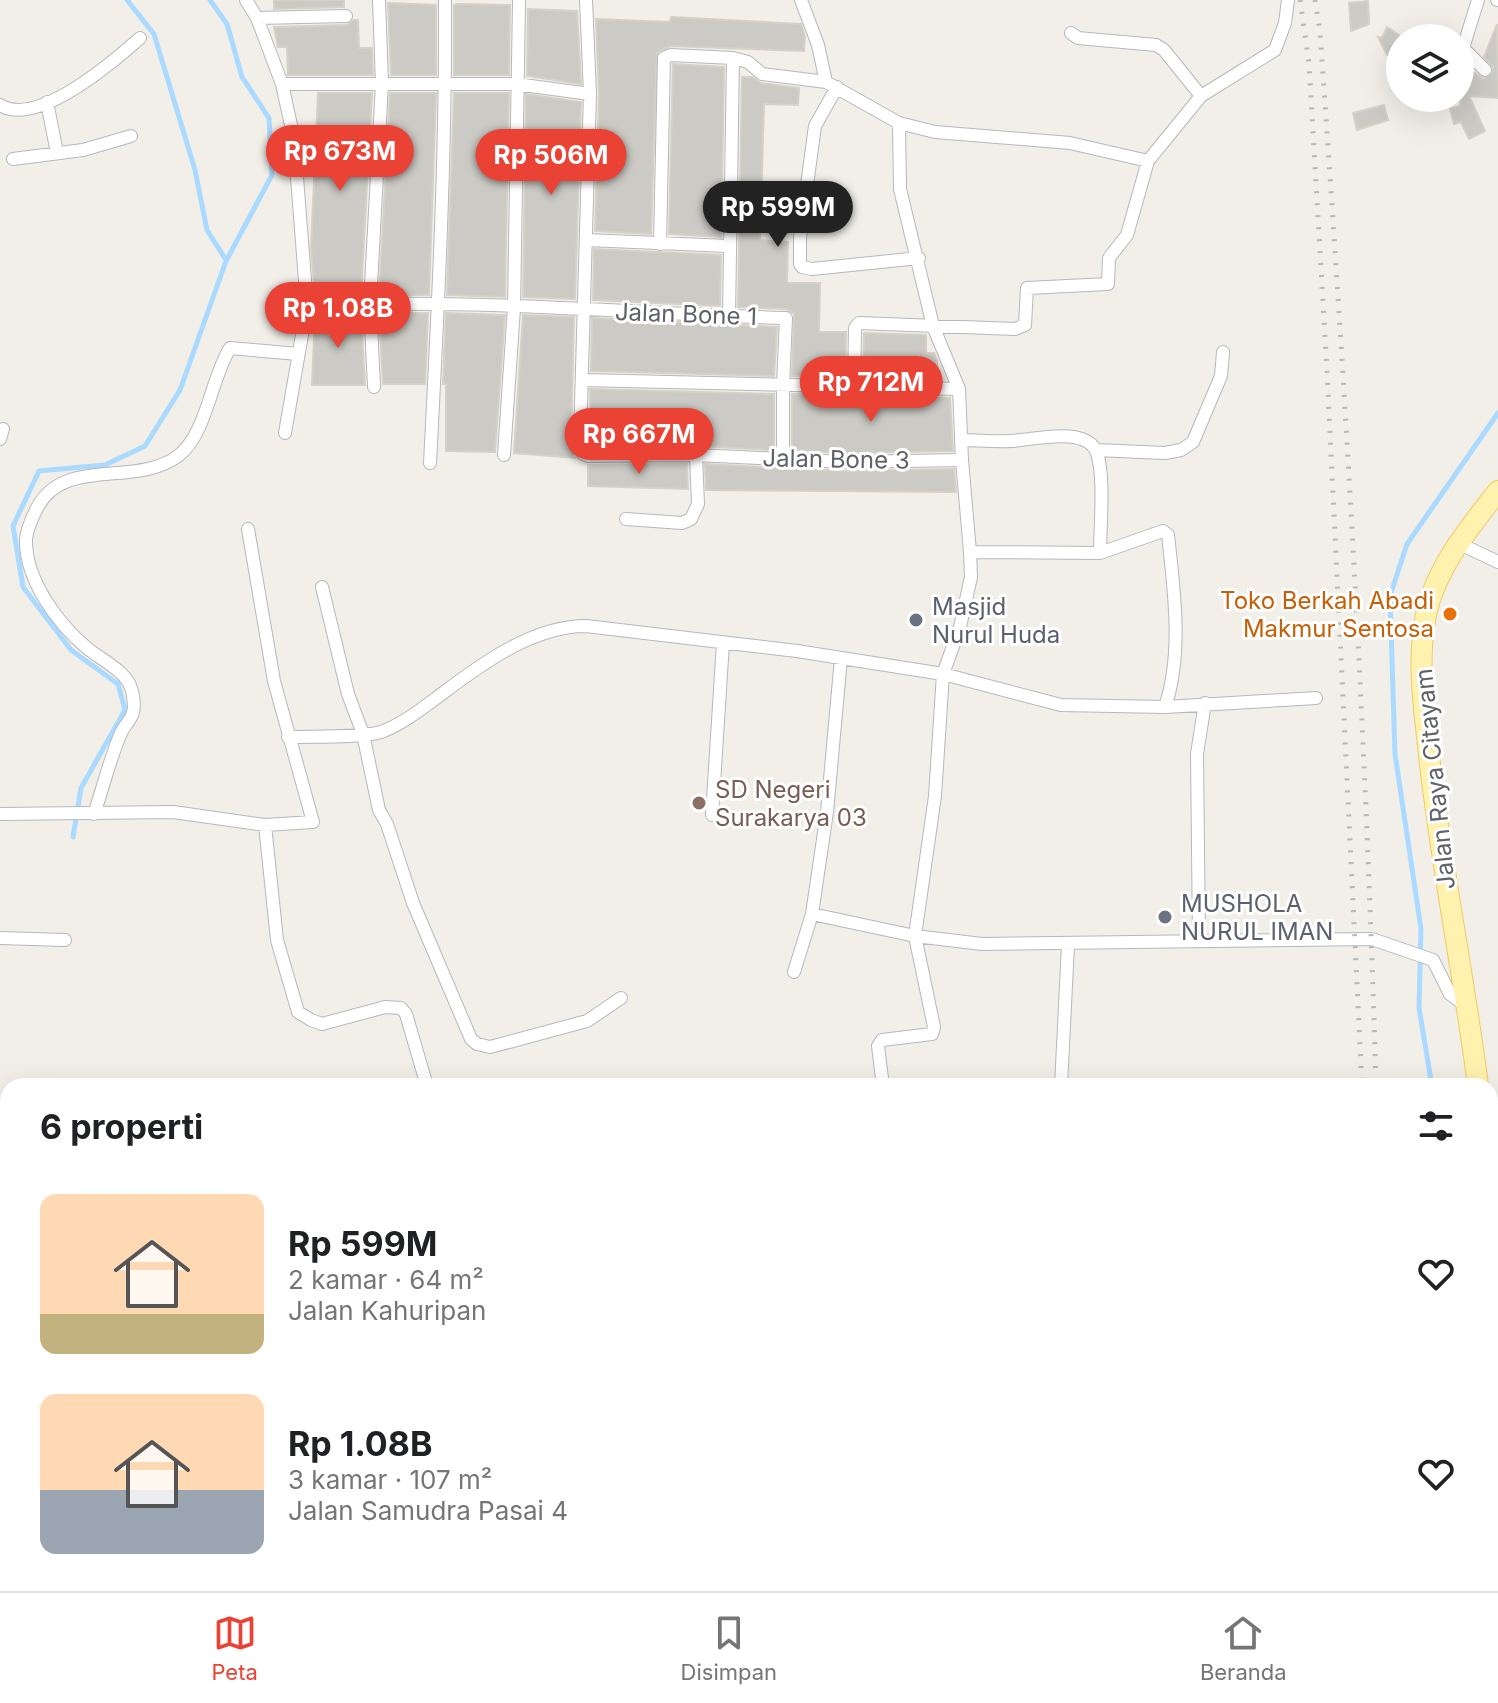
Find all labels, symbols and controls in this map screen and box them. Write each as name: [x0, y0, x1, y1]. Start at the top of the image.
map controls: [1386, 24, 1474, 112]
button: layers: [1386, 24, 1474, 112]
pin: Rp 673M: [266, 125, 414, 193]
pin: Rp 506M: [477, 129, 625, 197]
text: Rp 673M: [284, 135, 396, 166]
text: Rp 506M: [494, 139, 608, 170]
pin: Rp 599M: [704, 181, 852, 249]
text: Rp 599M: [721, 191, 835, 222]
pin: Rp 1.08B: [255, 282, 421, 350]
text: Rp 1.08B: [283, 292, 393, 323]
street label: Jalan Bone 1: [614, 297, 758, 331]
pin: Rp 712M: [797, 356, 945, 424]
text: Rp 712M: [818, 366, 924, 397]
pin: Rp 667M: [565, 408, 713, 476]
text: Rp 667M: [583, 418, 695, 449]
street label: Jalan Bone 3: [762, 443, 910, 475]
place label: Toko Berkah Abadi Makmur Sentosa: [1220, 586, 1434, 643]
place label: Masjid Nurul Huda: [932, 592, 1060, 649]
marker: Toko Berkah Abadi Makmur Sentosa: [1441, 605, 1459, 623]
marker: Masjid Nurul Huda: [907, 611, 925, 629]
street label: Jalan Raya Citayam: [1409, 667, 1461, 891]
place label: SD Negeri Surakarya 03: [715, 775, 867, 832]
marker: SD Negeri Surakarya 03: [690, 794, 708, 812]
place label: MUSHOLA NURUL IMAN: [1181, 889, 1333, 946]
marker: MUSHOLA NURUL IMAN: [1156, 908, 1174, 926]
icon: filters: [1414, 1104, 1458, 1148]
text: 6 properti: [40, 1106, 203, 1147]
text: Rp 599M: [288, 1223, 437, 1264]
icon: home: [104, 1226, 200, 1322]
icon: heart: [1414, 1252, 1458, 1296]
text: 2 kamar · 64 m²: [288, 1264, 484, 1295]
text: Jalan Kahuripan: [288, 1295, 486, 1326]
text: Rp 1.08B: [288, 1423, 432, 1464]
icon: home: [104, 1426, 200, 1522]
icon: heart: [1414, 1452, 1458, 1496]
text: 3 kamar · 107 m²: [288, 1464, 492, 1495]
text: Jalan Samudra Pasai 4: [288, 1495, 568, 1526]
tab: Peta: [211, 1611, 258, 1685]
tab: Disimpan: [681, 1611, 777, 1685]
tab: Beranda: [1200, 1611, 1287, 1685]

